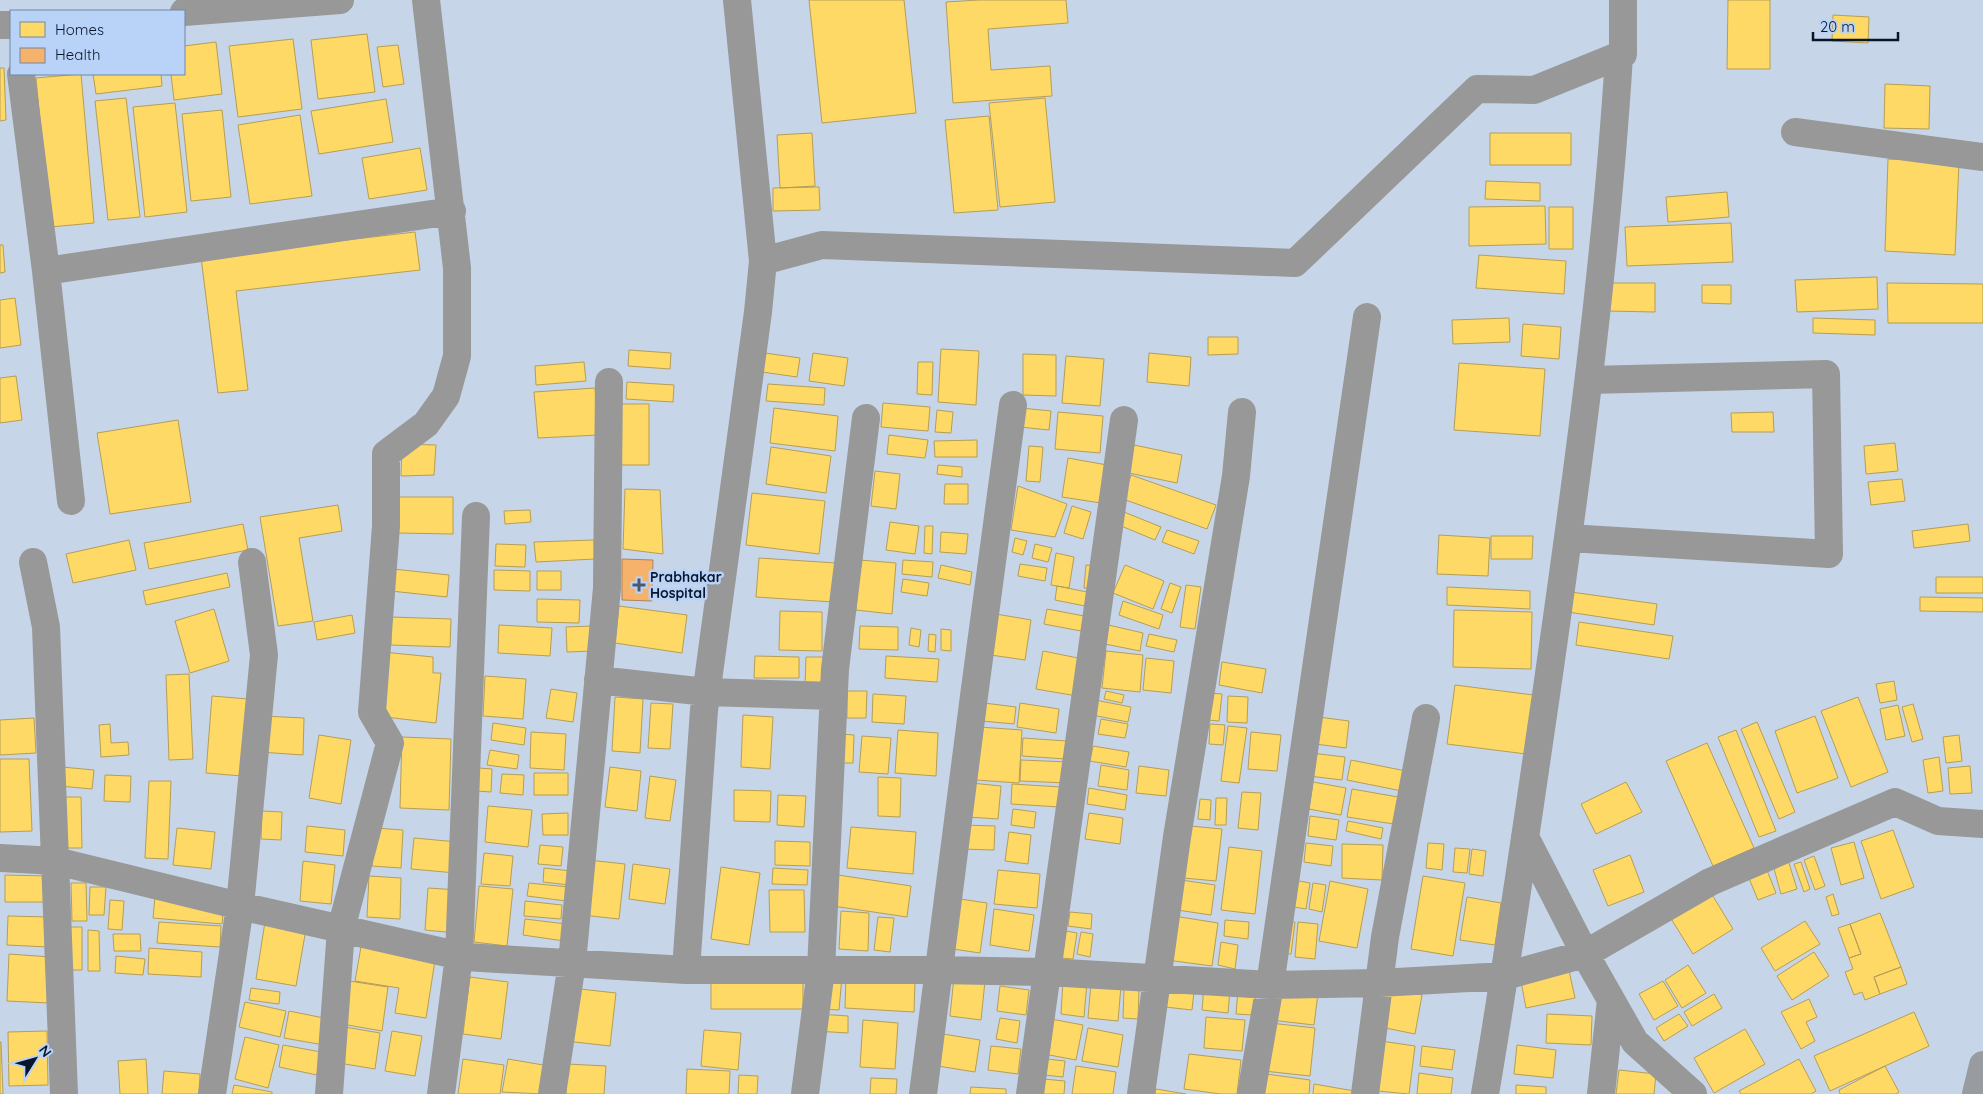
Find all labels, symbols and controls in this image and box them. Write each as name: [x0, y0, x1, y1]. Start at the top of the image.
legend: [10, 10, 185, 75]
scale bar: [1813, 10, 1898, 42]
text: 20 m: [1820, 17, 1855, 36]
text: Homes: [55, 20, 104, 39]
text: Health: [55, 45, 100, 64]
place label: Prabhakar Hospital: [650, 568, 722, 602]
marker: Prabhakar Hospital: [632, 578, 646, 592]
north arrow: [10, 1034, 60, 1084]
text: N: [35, 1042, 56, 1061]

